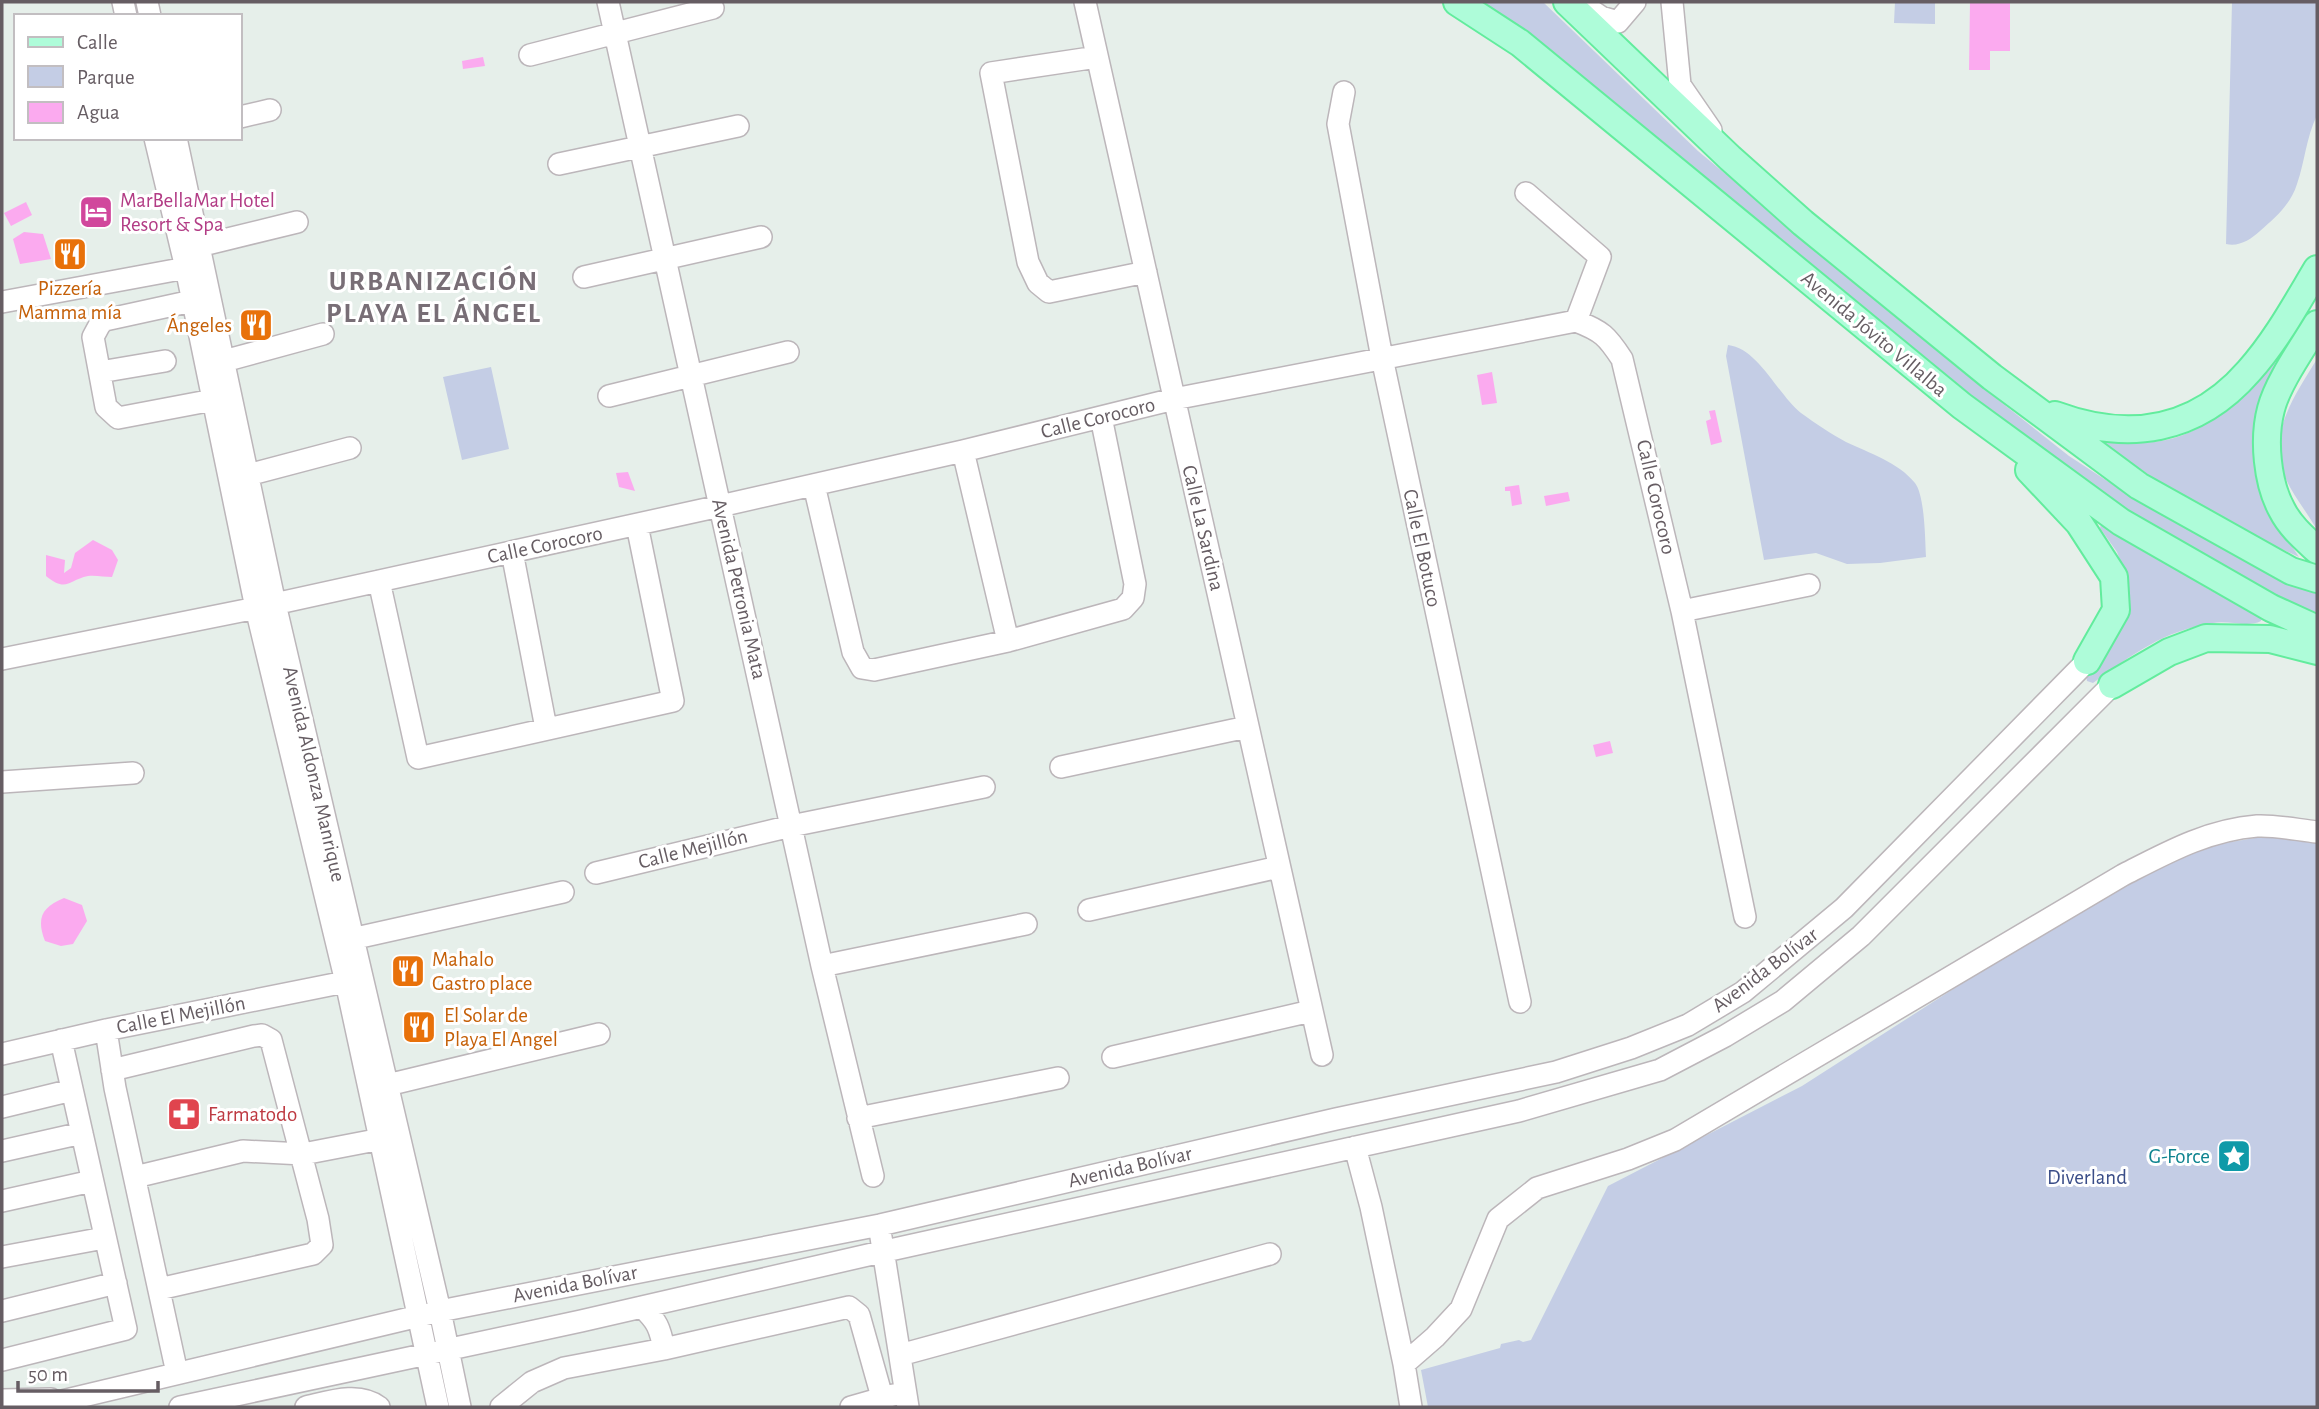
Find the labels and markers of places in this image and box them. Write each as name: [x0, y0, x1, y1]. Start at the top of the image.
place label: MarBellaMar Hotel Resort & Spa: [120, 190, 275, 235]
hotel icon: MarBellaMar Hotel Resort & Spa: [77, 193, 115, 231]
restaurant icon: Pizzería Mamma mía: [51, 235, 89, 273]
place label: Pizzería Mamma mía: [18, 278, 122, 323]
restaurant icon: Ángeles: [237, 306, 275, 344]
place label: Ángeles: [167, 313, 232, 336]
place label: Mahalo Gastro place: [432, 949, 532, 994]
restaurant icon: Mahalo Gastro place: [389, 952, 427, 990]
place label: El Solar de Playa El Angel: [444, 1005, 558, 1050]
restaurant icon: El Solar de Playa El Angel: [400, 1008, 438, 1046]
pharmacy icon: Farmatodo: [165, 1095, 203, 1133]
place label: Farmatodo: [208, 1104, 297, 1125]
place icon: G-Force: [2215, 1137, 2253, 1175]
place label: G-Force: [2149, 1146, 2210, 1167]

